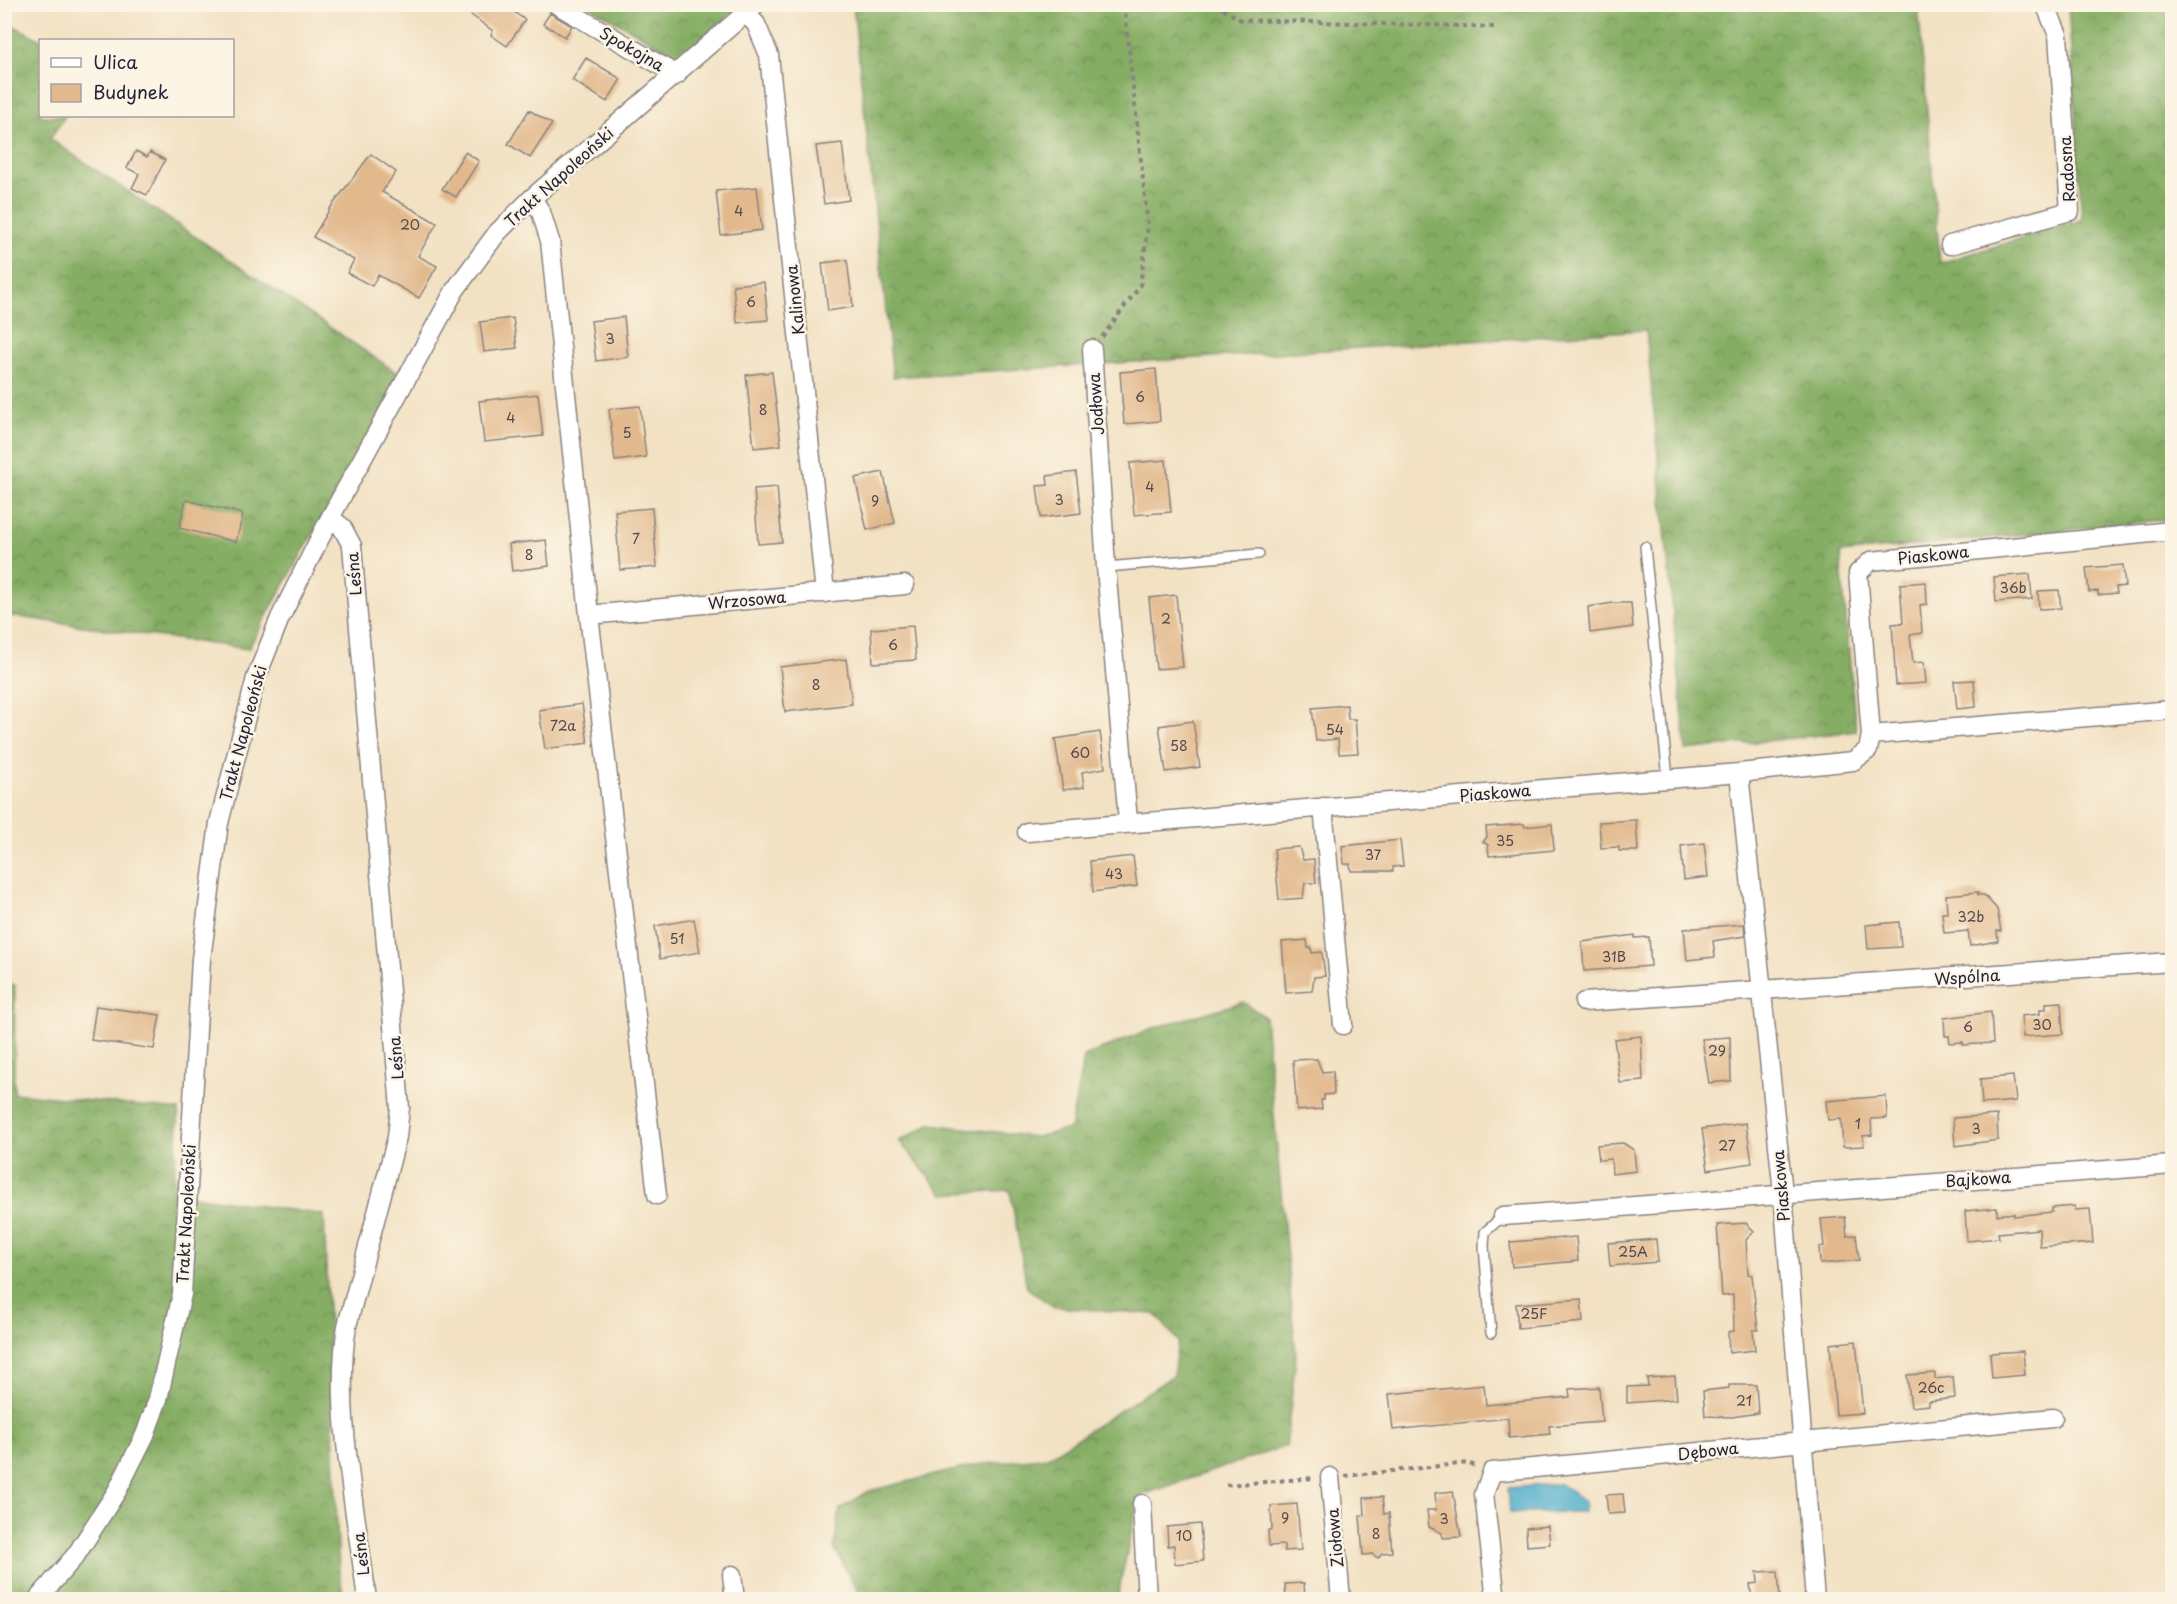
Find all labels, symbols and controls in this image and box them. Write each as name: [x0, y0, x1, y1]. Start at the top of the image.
street label: Spokojna: [596, 20, 669, 76]
legend: [39, 39, 234, 117]
text: Ulica: [93, 48, 138, 75]
text: Budynek: [93, 78, 169, 105]
street label: Trakt Napoleoński: [498, 121, 618, 232]
street label: Radosna: [2052, 135, 2080, 203]
house number: 4: [734, 200, 744, 221]
house number: 20: [400, 214, 420, 235]
street label: Kalinowa: [778, 264, 810, 336]
house number: 6: [746, 291, 756, 312]
house number: 3: [605, 328, 615, 349]
street label: Jodłowa: [1081, 372, 1109, 436]
house number: 6: [1135, 386, 1145, 407]
house number: 8: [759, 399, 767, 420]
house number: 4: [506, 407, 516, 428]
house number: 5: [622, 422, 632, 443]
house number: 4: [1145, 476, 1155, 497]
house number: 3: [1054, 489, 1064, 510]
house number: 9: [871, 490, 879, 511]
house number: 7: [632, 528, 640, 549]
street label: Piaskowa: [1896, 538, 1970, 570]
house number: 8: [525, 544, 533, 565]
street label: Leśna: [339, 551, 367, 597]
house number: 36b: [1999, 577, 2027, 598]
street label: Wrzosowa: [707, 584, 787, 614]
house number: 2: [1161, 608, 1171, 629]
house number: 6: [888, 634, 898, 655]
street label: Trakt Napoleoński: [212, 662, 272, 803]
house number: 8: [812, 674, 820, 695]
house number: 72a: [550, 715, 576, 736]
house number: 54: [1326, 719, 1344, 740]
house number: 58: [1170, 735, 1188, 756]
house number: 60: [1070, 742, 1090, 763]
street label: Piaskowa: [1458, 777, 1532, 807]
house number: 35: [1496, 830, 1514, 851]
house number: 37: [1365, 844, 1382, 865]
house number: 43: [1105, 863, 1123, 884]
house number: 32b: [1958, 906, 1984, 927]
house number: 51: [670, 928, 684, 949]
house number: 31B: [1602, 946, 1626, 967]
street label: Wspólna: [1933, 962, 2000, 990]
house number: 30: [2032, 1014, 2052, 1035]
house number: 6: [1963, 1016, 1973, 1037]
street label: Leśna: [381, 1035, 409, 1081]
house number: 29: [1708, 1040, 1726, 1061]
house number: 1: [1855, 1113, 1861, 1134]
house number: 3: [1971, 1118, 1981, 1139]
house number: 27: [1718, 1135, 1736, 1156]
street label: Trakt Napoleoński: [169, 1144, 201, 1284]
street label: Piaskowa: [1765, 1149, 1795, 1223]
street label: Bajkowa: [1944, 1164, 2012, 1192]
house number: 25A: [1618, 1241, 1648, 1262]
house number: 25F: [1521, 1303, 1548, 1324]
house number: 26c: [1918, 1377, 1944, 1398]
house number: 21: [1736, 1390, 1752, 1411]
street label: Dębowa: [1676, 1435, 1740, 1465]
house number: 9: [1281, 1507, 1289, 1528]
street label: Ziołowa: [1319, 1507, 1349, 1569]
house number: 3: [1439, 1508, 1449, 1529]
house number: 8: [1372, 1523, 1380, 1544]
house number: 10: [1176, 1525, 1192, 1546]
street label: Leśna: [345, 1531, 375, 1577]

